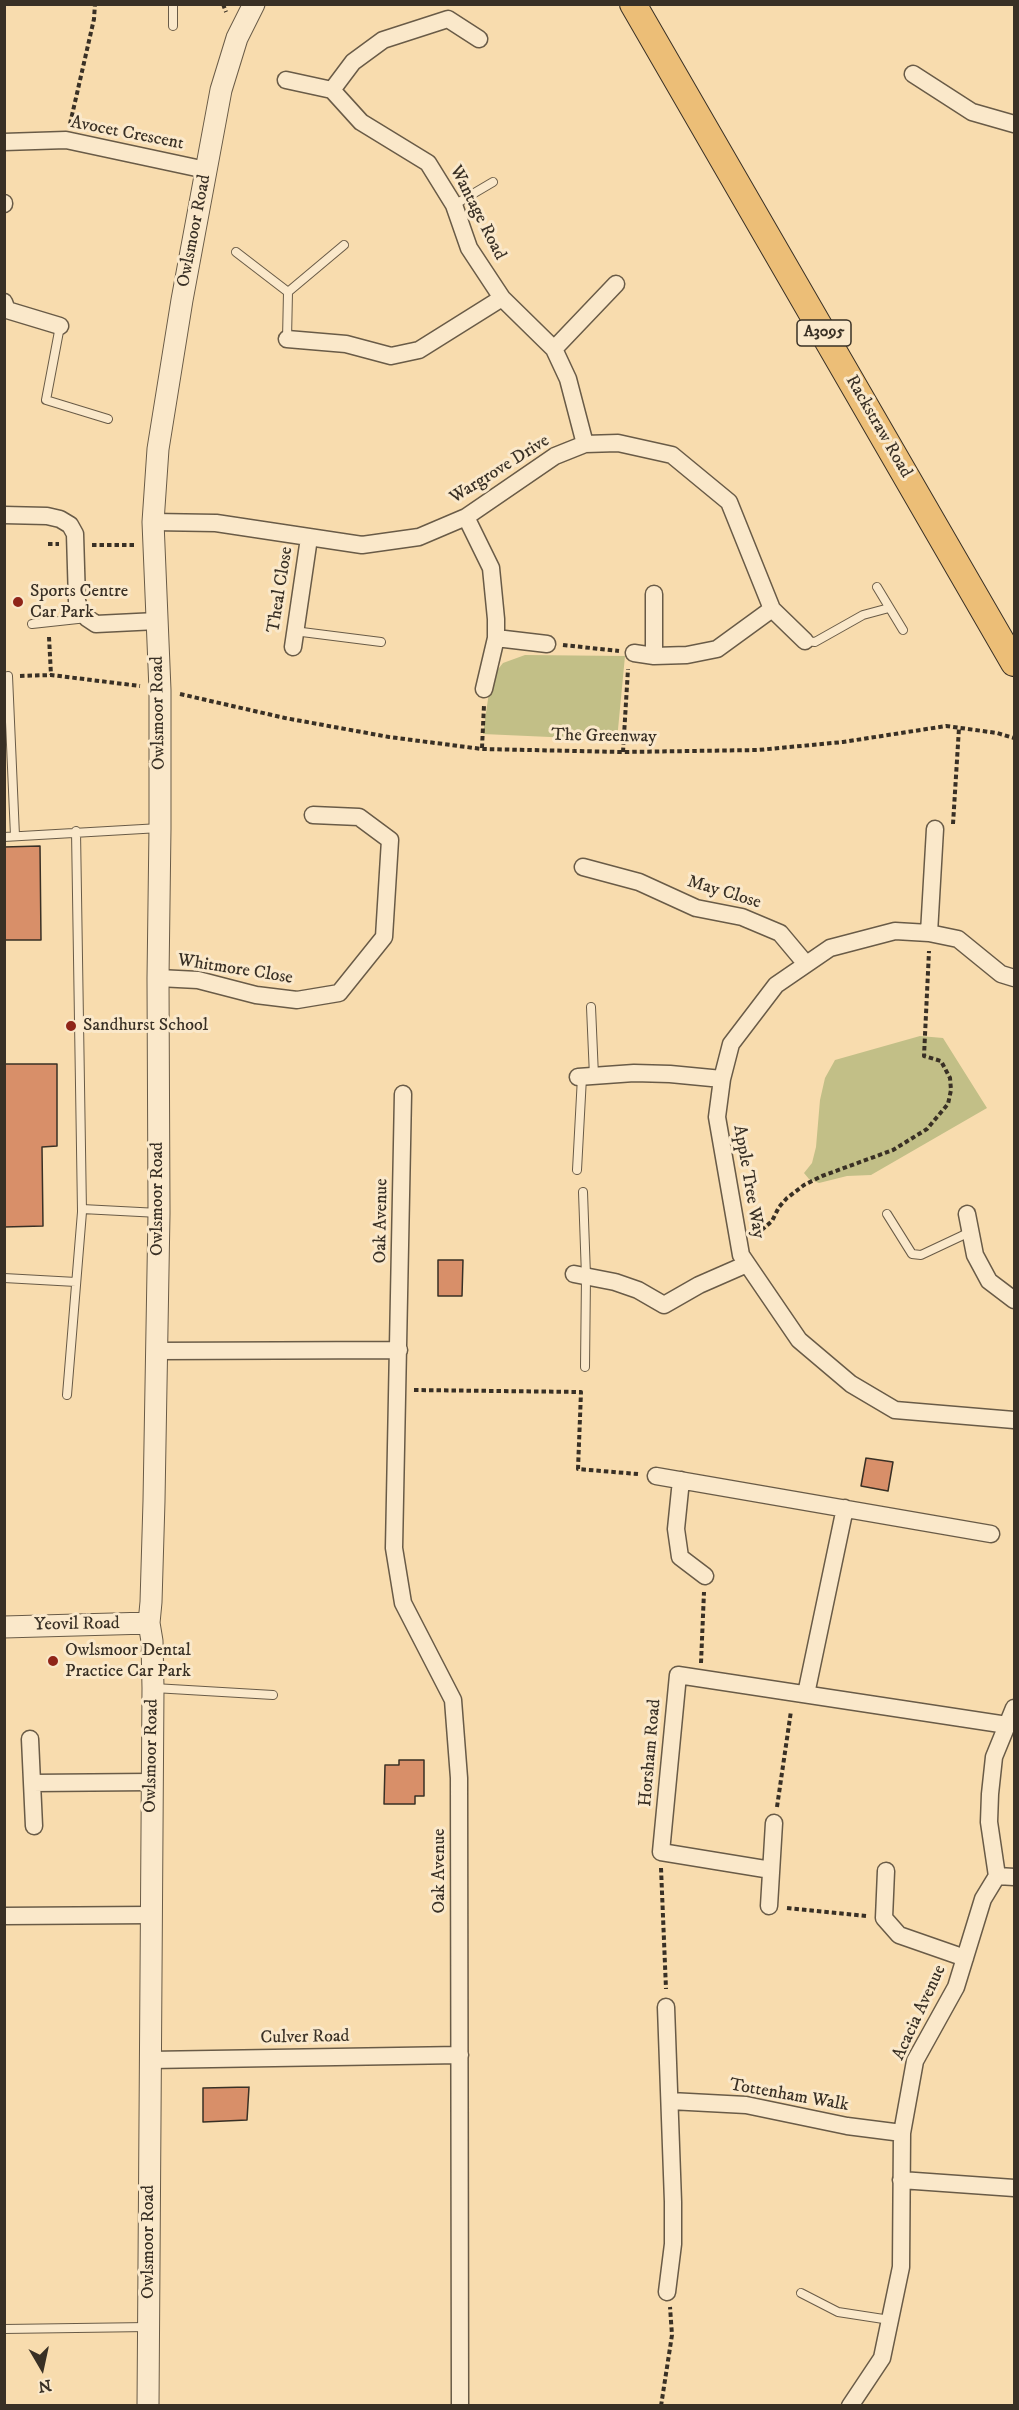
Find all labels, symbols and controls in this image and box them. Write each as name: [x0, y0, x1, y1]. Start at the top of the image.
street label: Avocet Crescent: [69, 112, 185, 156]
street label: Wantage Road: [444, 162, 510, 264]
street label: Owlsmoor Road: [174, 173, 216, 289]
road number: A3095: [797, 320, 851, 346]
street label: Rackstraw Road: [840, 372, 916, 482]
street label: Wargrove Drive: [446, 431, 554, 509]
street label: Theal Close: [264, 545, 298, 635]
place label: Sports Centre Car Park: [30, 581, 128, 624]
marker: Sports Centre Car Park: [11, 595, 25, 609]
street label: Owlsmoor Road: [147, 656, 171, 770]
street label: The Greenway: [551, 725, 657, 749]
street label: May Close: [685, 872, 763, 914]
street label: Whitmore Close: [176, 950, 294, 990]
place label: Sandhurst School: [83, 1015, 208, 1037]
marker: Sandhurst School: [64, 1019, 78, 1033]
street label: Apple Tree Way: [727, 1124, 769, 1240]
street label: Owlsmoor Road: [147, 1142, 169, 1256]
street label: Oak Avenue: [370, 1178, 394, 1264]
street label: Yeovil Road: [34, 1613, 120, 1637]
place label: Owlsmoor Dental Practice Car Park: [65, 1640, 191, 1682]
marker: Owlsmoor Dental Practice Car Park: [46, 1654, 60, 1668]
street label: Horsham Road: [636, 1698, 666, 1808]
street label: Owlsmoor Road: [140, 1699, 164, 1813]
street label: Oak Avenue: [429, 1828, 451, 1914]
street label: Acacia Avenue: [889, 1962, 951, 2064]
street label: Culver Road: [260, 2026, 350, 2050]
street label: Tottenham Walk: [728, 2075, 850, 2117]
street label: Owlsmoor Road: [138, 2185, 160, 2299]
north arrow: [12, 2338, 72, 2398]
text: N: [37, 2375, 53, 2397]

